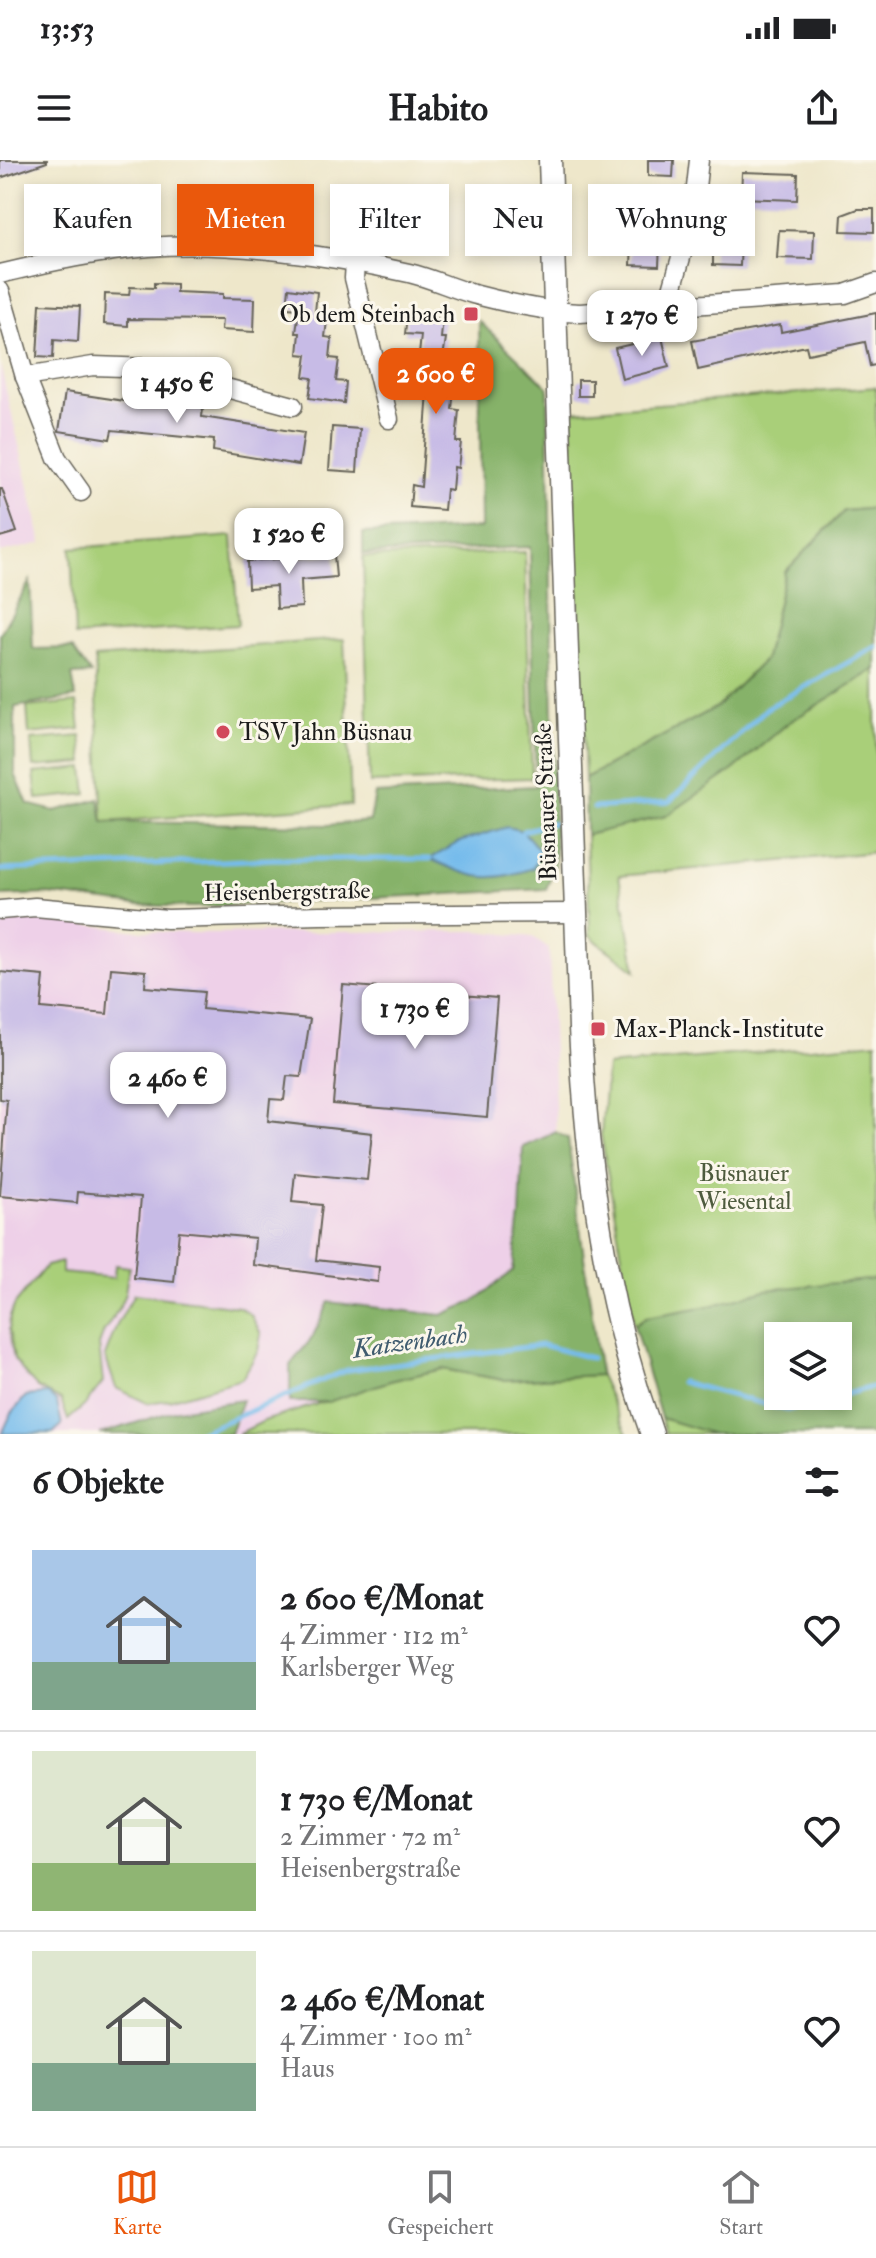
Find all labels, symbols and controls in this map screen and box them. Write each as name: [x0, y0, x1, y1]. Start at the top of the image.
text: 13:53: [40, 10, 94, 47]
icon: menu: [32, 86, 76, 130]
text: Habito: [388, 86, 488, 131]
icon: share: [800, 86, 844, 130]
chip: Kaufen: [24, 184, 161, 256]
chip: Mieten: [177, 184, 314, 256]
chip: Filter: [330, 184, 449, 256]
chip: Neu: [465, 184, 572, 256]
chip: Wohnung: [588, 184, 755, 256]
pin: 1 270 €: [568, 290, 716, 358]
place label: Ob dem Steinbach: [279, 299, 455, 330]
text: 1 270 €: [605, 300, 679, 332]
marker: Ob dem Steinbach: [462, 305, 480, 323]
pin: 2 600 €: [362, 348, 510, 416]
pin: 1 450 €: [103, 357, 251, 425]
text: 2 600 €: [396, 358, 476, 390]
text: 1 450 €: [140, 367, 214, 399]
pin: 1 520 €: [215, 508, 363, 576]
text: 1 520 €: [252, 518, 326, 550]
place label: TSV Jahn Büsnau: [239, 717, 412, 748]
marker: TSV Jahn Büsnau: [214, 723, 232, 741]
street label: Büsnauer Straße: [528, 723, 564, 881]
street label: Heisenbergstraße: [203, 875, 371, 909]
pin: 1 730 €: [341, 983, 489, 1051]
text: 1 730 €: [380, 993, 450, 1025]
place label: Max-Planck-Institute: [614, 1014, 824, 1045]
marker: Max-Planck-Institute: [589, 1020, 607, 1038]
pin: 2 460 €: [94, 1052, 242, 1120]
text: 2 460 €: [128, 1062, 208, 1094]
park label: Büsnauer Wiesental: [695, 1158, 792, 1217]
water label: Katzenbach: [349, 1318, 469, 1366]
map controls: [764, 1322, 852, 1410]
button: layers: [764, 1322, 852, 1410]
icon: filters: [800, 1460, 844, 1504]
text: 6 Objekte: [32, 1461, 164, 1504]
text: 2 600 €/Monat: [280, 1577, 483, 1620]
icon: home: [96, 1582, 192, 1678]
icon: heart: [800, 1608, 844, 1652]
text: 4 Zimmer · 112 m²: [280, 1620, 467, 1652]
text: Karlsberger Weg: [280, 1652, 454, 1684]
text: 1 730 €/Monat: [280, 1778, 472, 1821]
icon: home: [96, 1783, 192, 1879]
icon: heart: [800, 1809, 844, 1853]
text: 2 Zimmer · 72 m²: [280, 1821, 460, 1853]
text: Heisenbergstraße: [280, 1853, 461, 1885]
text: 2 460 €/Monat: [280, 1978, 484, 2021]
icon: home: [96, 1983, 192, 2079]
icon: heart: [800, 2009, 844, 2053]
text: 4 Zimmer · 100 m²: [280, 2021, 472, 2053]
text: Haus: [280, 2053, 334, 2085]
tab: Karte: [113, 2165, 162, 2241]
tab: Gespeichert: [387, 2165, 494, 2241]
tab: Start: [719, 2165, 763, 2241]

